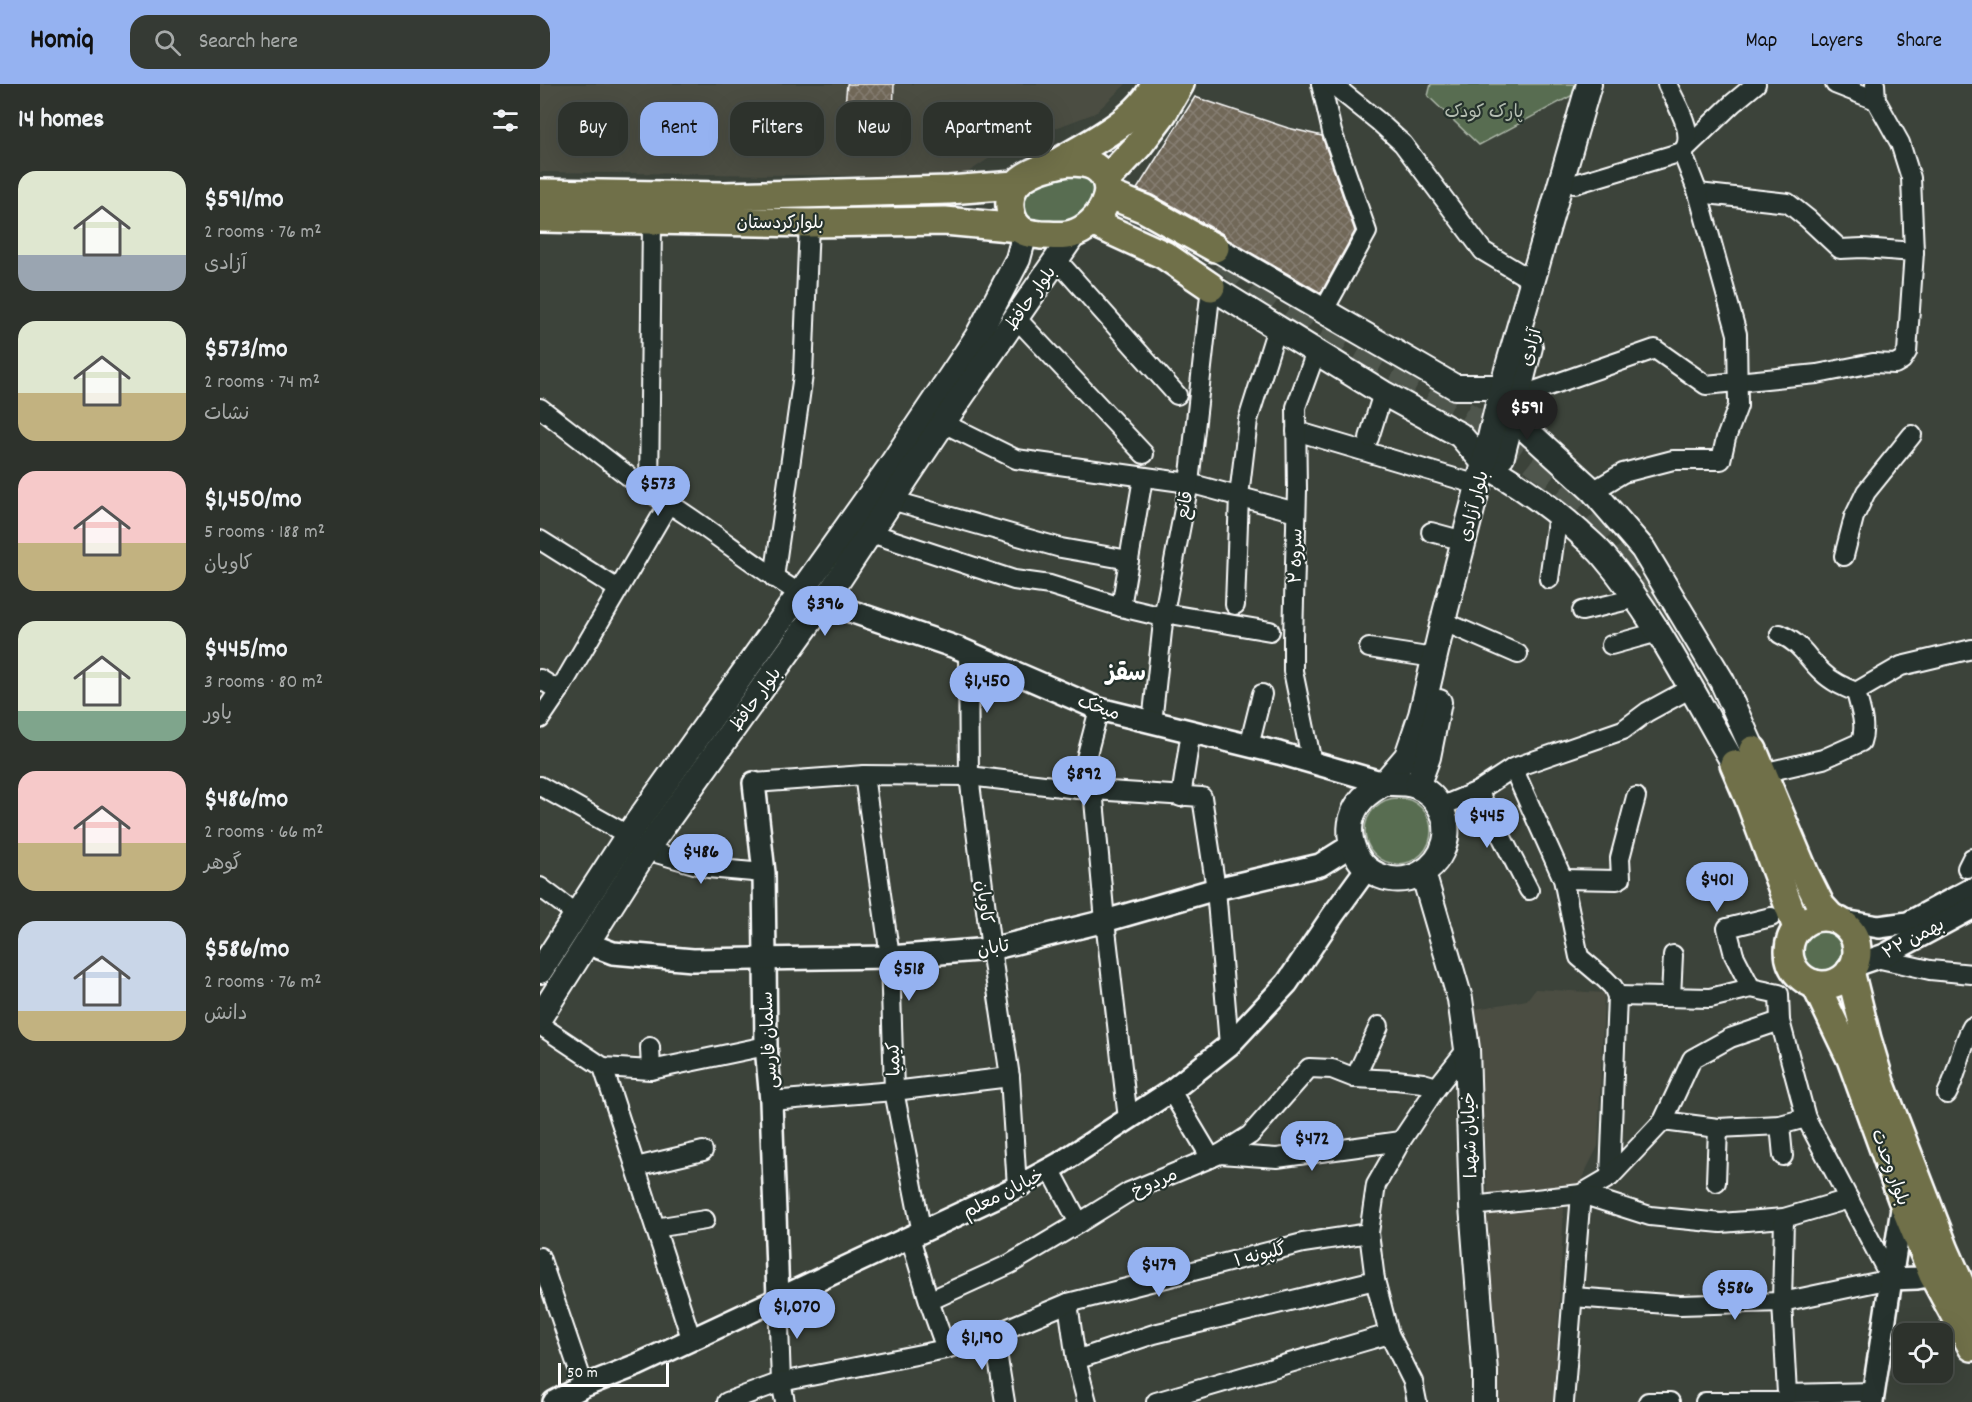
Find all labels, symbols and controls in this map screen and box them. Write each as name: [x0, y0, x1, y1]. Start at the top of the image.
search box: [130, 15, 550, 69]
text: Homiq: [30, 22, 94, 62]
icon: search: [151, 26, 184, 59]
text: Search here: [199, 27, 298, 58]
text: Map: [1746, 27, 1777, 57]
text: Layers: [1810, 27, 1863, 57]
text: Share: [1896, 27, 1942, 57]
park label: پارک کودک: [1444, 101, 1524, 126]
text: 14 homes: [18, 102, 104, 139]
chip: Buy: [558, 102, 628, 156]
chip: Rent: [640, 102, 718, 156]
chip: Filters: [730, 102, 824, 156]
chip: New: [836, 102, 911, 156]
chip: Apartment: [923, 102, 1053, 156]
icon: filters: [489, 104, 522, 137]
text: $591/mo: [204, 182, 284, 219]
icon: home: [66, 195, 138, 267]
street label: بلوارکردستان: [736, 212, 824, 237]
text: 2 rooms · 76 m²: [204, 219, 322, 247]
text: آزادی: [204, 251, 246, 279]
street label: بلوار حافظ: [1001, 262, 1064, 337]
street label: آزادی: [1515, 325, 1550, 369]
text: $573/mo: [204, 332, 288, 369]
icon: home: [66, 345, 138, 417]
text: 2 rooms · 74 m²: [204, 369, 320, 397]
pin: $591: [1491, 390, 1563, 441]
text: $591: [1511, 395, 1543, 423]
text: نشات: [204, 401, 249, 429]
pin: $573: [622, 466, 694, 517]
street label: بلوار آزادی: [1454, 468, 1497, 545]
text: $573: [640, 471, 676, 499]
text: $1,450/mo: [204, 482, 302, 519]
street label: قانع: [1171, 489, 1201, 522]
icon: home: [66, 495, 138, 567]
text: 5 rooms · 188 m²: [204, 519, 325, 547]
street label: سروه ۲: [1285, 528, 1310, 584]
text: کاویان: [204, 551, 253, 579]
pin: $396: [789, 586, 861, 637]
text: $396: [806, 591, 844, 619]
text: $445/mo: [204, 632, 288, 669]
icon: home: [66, 645, 138, 717]
district label: سقز: [1104, 658, 1146, 692]
street label: بلوار حافظ: [725, 663, 789, 738]
pin: $1,450: [938, 663, 1036, 714]
text: $1,450: [964, 668, 1010, 696]
text: 3 rooms · 80 m²: [204, 669, 323, 697]
street label: میخک: [1073, 690, 1123, 728]
text: یاور: [204, 701, 232, 729]
pin: $892: [1048, 756, 1120, 807]
text: $892: [1066, 761, 1102, 789]
text: $486/mo: [204, 782, 288, 819]
icon: home: [66, 795, 138, 867]
pin: $445: [1451, 798, 1523, 849]
text: $445: [1469, 803, 1505, 831]
text: 2 rooms · 66 m²: [204, 819, 324, 847]
pin: $486: [665, 834, 737, 885]
text: $486: [683, 839, 719, 867]
text: گوهر: [204, 851, 242, 879]
pin: $401: [1681, 862, 1753, 913]
text: $401: [1700, 867, 1734, 895]
street label: کاویان: [967, 879, 998, 926]
street label: ۲۲ بهمن: [1879, 913, 1950, 967]
text: $586/mo: [204, 932, 289, 969]
street label: تابان: [975, 934, 1012, 965]
icon: home: [66, 945, 138, 1017]
pin: $518: [873, 951, 945, 1002]
text: $518: [893, 956, 925, 984]
text: 2 rooms · 76 m²: [204, 969, 322, 997]
street label: سلمان فارسی: [755, 991, 786, 1089]
text: دانش: [204, 1001, 247, 1029]
street label: کیمیا: [882, 1041, 909, 1077]
street label: خیابان شهدا: [1457, 1091, 1486, 1179]
pin: $472: [1276, 1121, 1348, 1172]
text: $472: [1295, 1126, 1329, 1154]
street label: بلوار وحدت: [1863, 1126, 1914, 1210]
street label: مردوخ: [1128, 1163, 1182, 1205]
street label: خیابان معلم: [959, 1164, 1049, 1226]
street label: گلپونه ۱: [1232, 1238, 1290, 1275]
pin: $479: [1123, 1247, 1195, 1298]
text: $479: [1141, 1252, 1177, 1280]
pin: $586: [1699, 1270, 1771, 1321]
text: $586: [1716, 1275, 1754, 1303]
pin: $1,070: [748, 1289, 846, 1340]
text: $1,070: [773, 1294, 821, 1322]
pin: $1,190: [933, 1320, 1031, 1371]
map controls: [1893, 1323, 1953, 1383]
button: locate: [1893, 1323, 1953, 1383]
text: $1,190: [961, 1325, 1003, 1353]
scale bar: [558, 1360, 669, 1388]
text: 50 m: [567, 1362, 598, 1385]

